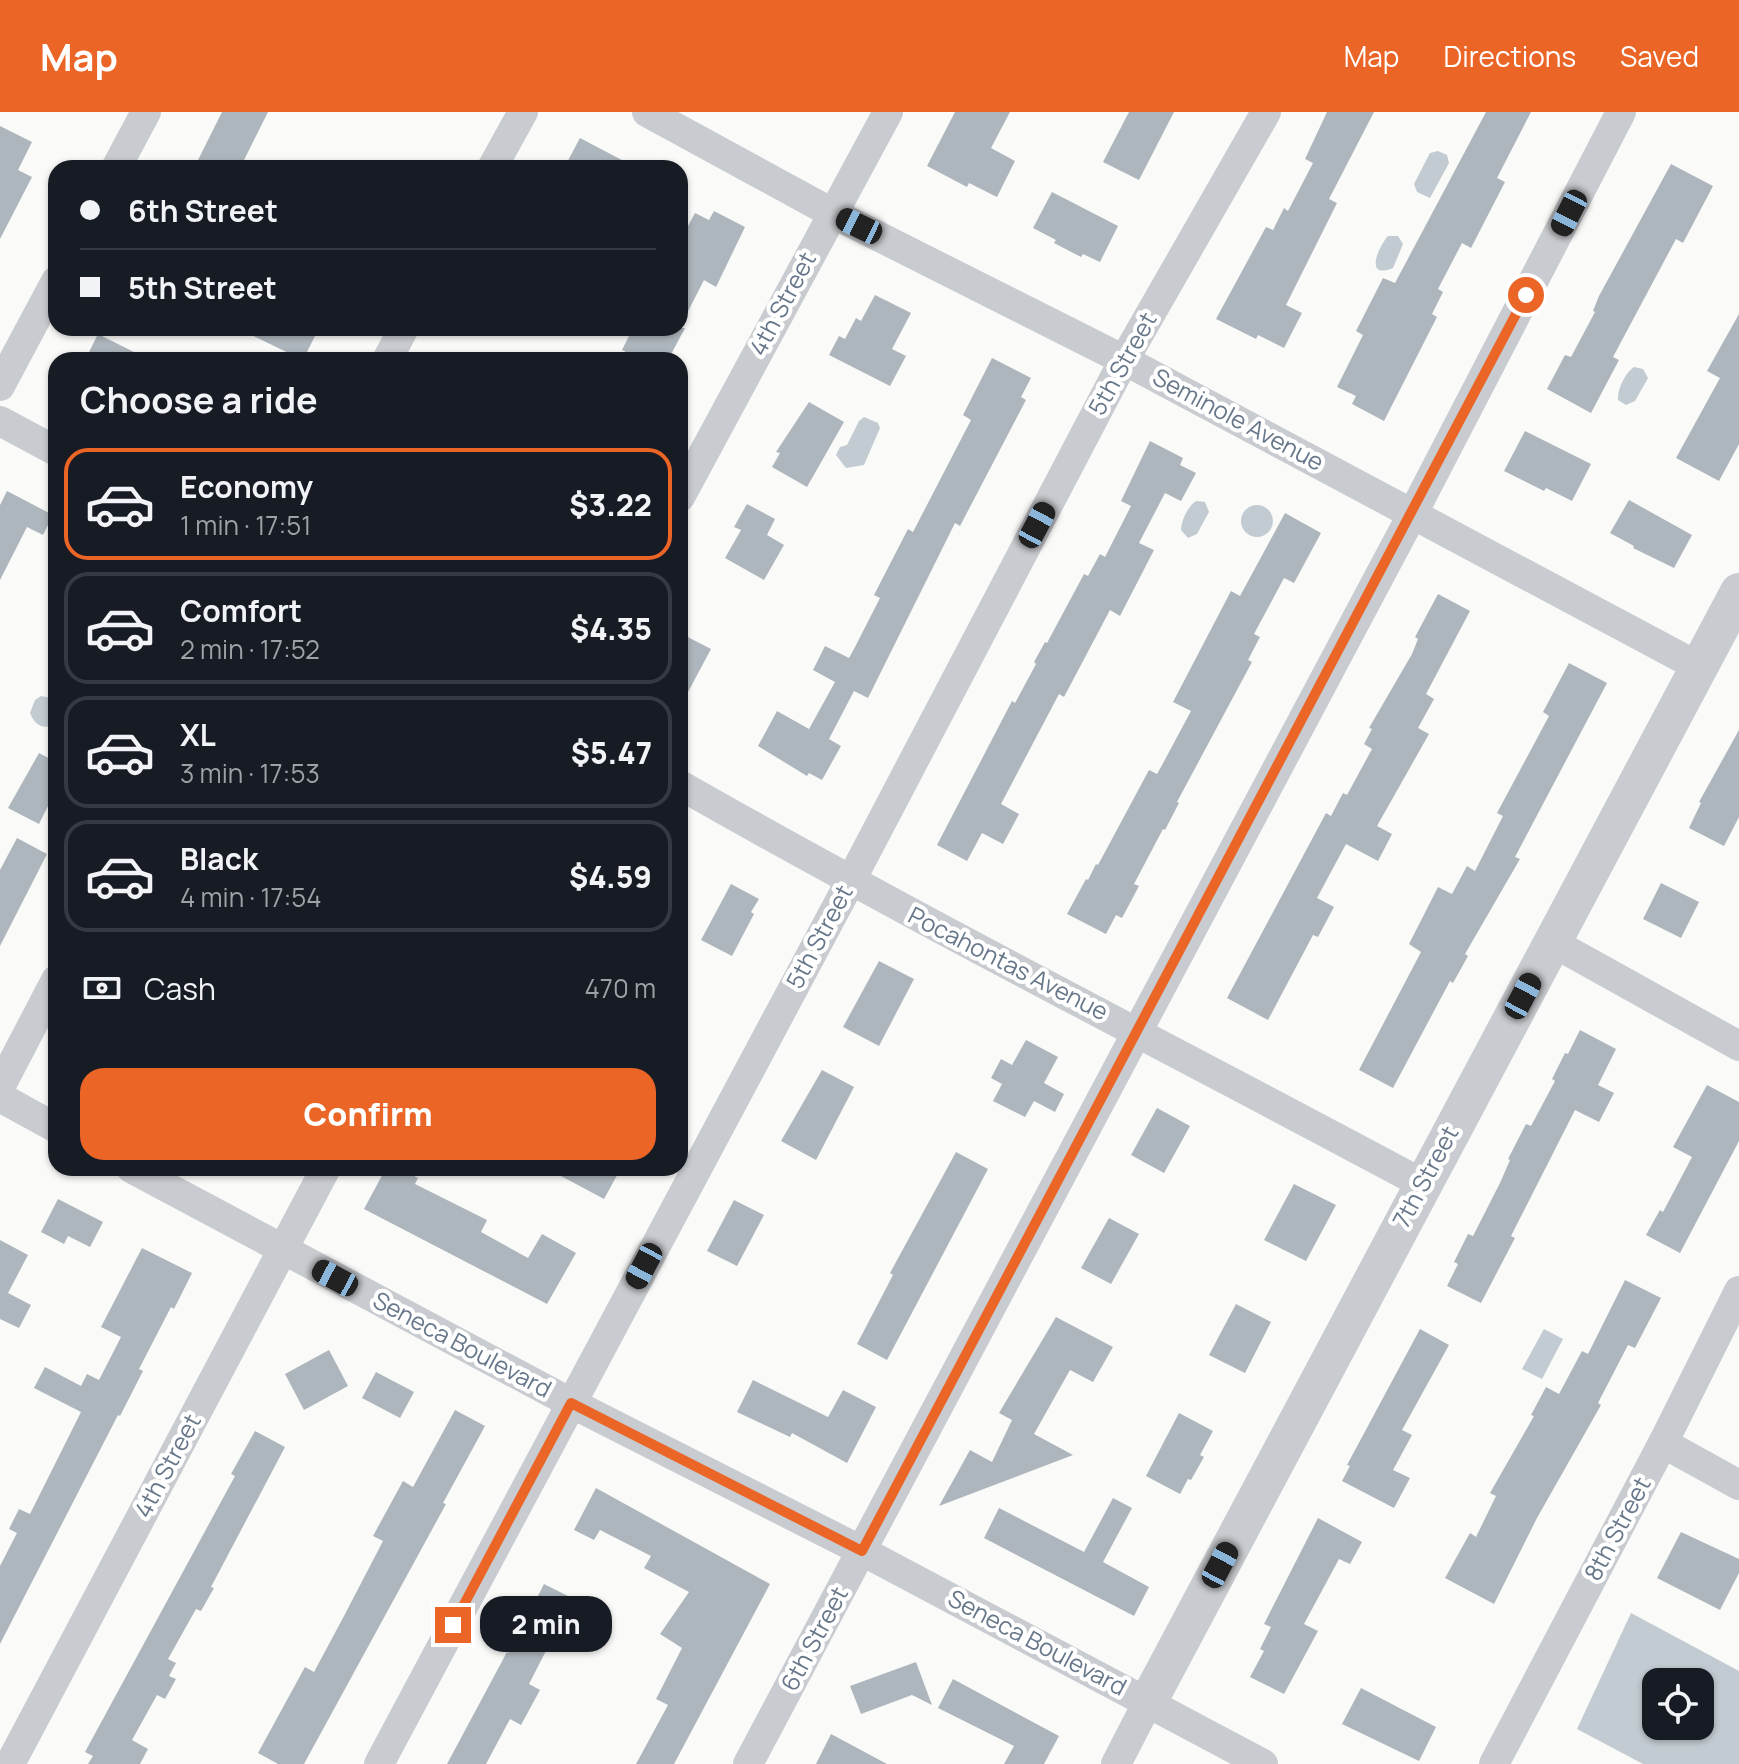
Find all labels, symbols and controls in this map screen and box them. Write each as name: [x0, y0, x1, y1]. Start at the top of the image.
text: Map: [40, 30, 118, 82]
text: Map: [1344, 37, 1399, 75]
text: Directions: [1443, 37, 1576, 75]
text: Saved: [1620, 37, 1699, 75]
car: [1547, 186, 1591, 240]
text: 6th Street: [128, 190, 278, 231]
car: [832, 205, 886, 247]
street label: 4th Street: [741, 246, 823, 361]
text: 5th Street: [128, 267, 277, 308]
route start: [1508, 277, 1544, 313]
street label: 5th Street: [1080, 306, 1164, 421]
street label: Seminole Avenue: [1147, 360, 1330, 478]
text: Choose a ride: [80, 375, 318, 424]
text: Economy: [180, 466, 313, 507]
icon: car: [84, 468, 156, 540]
text: $3.22: [569, 484, 652, 525]
car: [1015, 498, 1059, 552]
text: 1 min · 17:51: [180, 507, 311, 543]
text: Comfort: [180, 590, 302, 631]
icon: car: [84, 592, 156, 664]
text: $4.35: [570, 608, 652, 649]
text: 2 min · 17:52: [180, 631, 320, 667]
text: XL: [180, 714, 216, 755]
icon: car: [84, 716, 156, 788]
text: $5.47: [571, 732, 652, 773]
text: 3 min · 17:53: [180, 755, 320, 791]
text: Black: [180, 838, 258, 879]
icon: car: [84, 840, 156, 912]
text: $4.59: [569, 856, 652, 897]
text: 4 min · 17:54: [180, 879, 322, 915]
street label: 5th Street: [778, 879, 860, 994]
street label: Pocahontas Avenue: [903, 898, 1114, 1027]
icon: cash: [80, 966, 124, 1010]
text: Cash: [144, 968, 216, 1009]
car: [1501, 969, 1545, 1023]
text: 470 m: [585, 970, 656, 1006]
button: Confirm: [80, 1068, 656, 1160]
street label: 7th Street: [1384, 1119, 1465, 1233]
car: [622, 1239, 666, 1293]
car: [308, 1256, 362, 1300]
street label: Seneca Boulevard: [368, 1283, 558, 1405]
street label: 4th Street: [126, 1408, 208, 1523]
street label: 8th Street: [1576, 1471, 1658, 1586]
car: [1198, 1538, 1242, 1592]
street label: 6th Street: [772, 1580, 855, 1696]
street label: Seneca Boulevard: [943, 1581, 1133, 1703]
callout: 2 min: [481, 1597, 613, 1653]
text: 2 min: [512, 1606, 580, 1642]
route end: [435, 1607, 471, 1643]
map controls: [1642, 1668, 1714, 1740]
button: locate: [1642, 1668, 1714, 1740]

